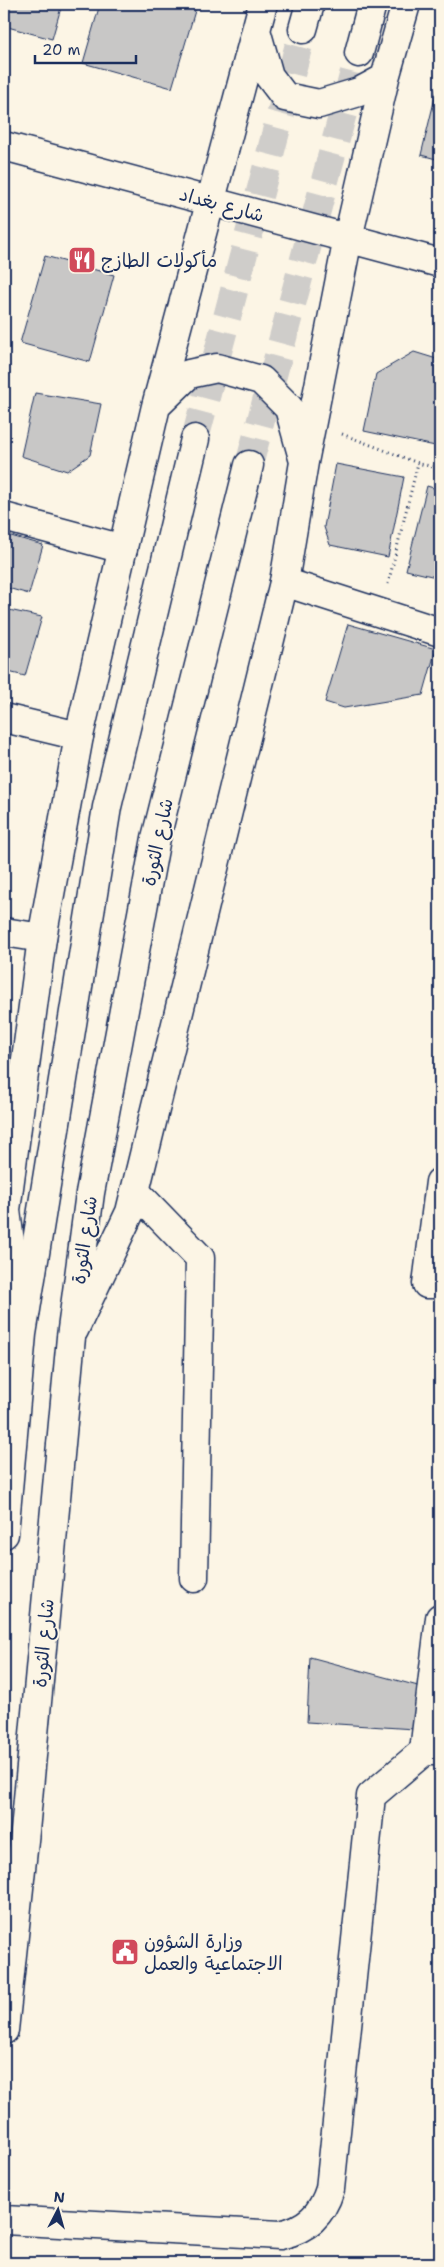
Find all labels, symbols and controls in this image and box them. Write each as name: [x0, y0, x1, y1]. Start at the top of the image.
scale bar: [35, 32, 136, 64]
text: 20 m: [42, 40, 81, 60]
street label: شارع بغداد: [177, 181, 267, 229]
restaurant icon: مأكولات الطازج: [67, 245, 97, 275]
place label: مأكولات الطازج: [101, 248, 217, 273]
street label: شارع الثورة: [136, 796, 180, 888]
street label: شارع الثورة: [66, 1194, 104, 1286]
street label: شارع الثورة: [27, 1598, 61, 1689]
place label: وزارة الشؤون الاجتماعية والعمل: [144, 1929, 283, 1976]
public building icon: وزارة الشؤون الاجتماعية والعمل: [110, 1937, 140, 1967]
north arrow: [32, 2184, 82, 2234]
text: N: [53, 2188, 66, 2207]

